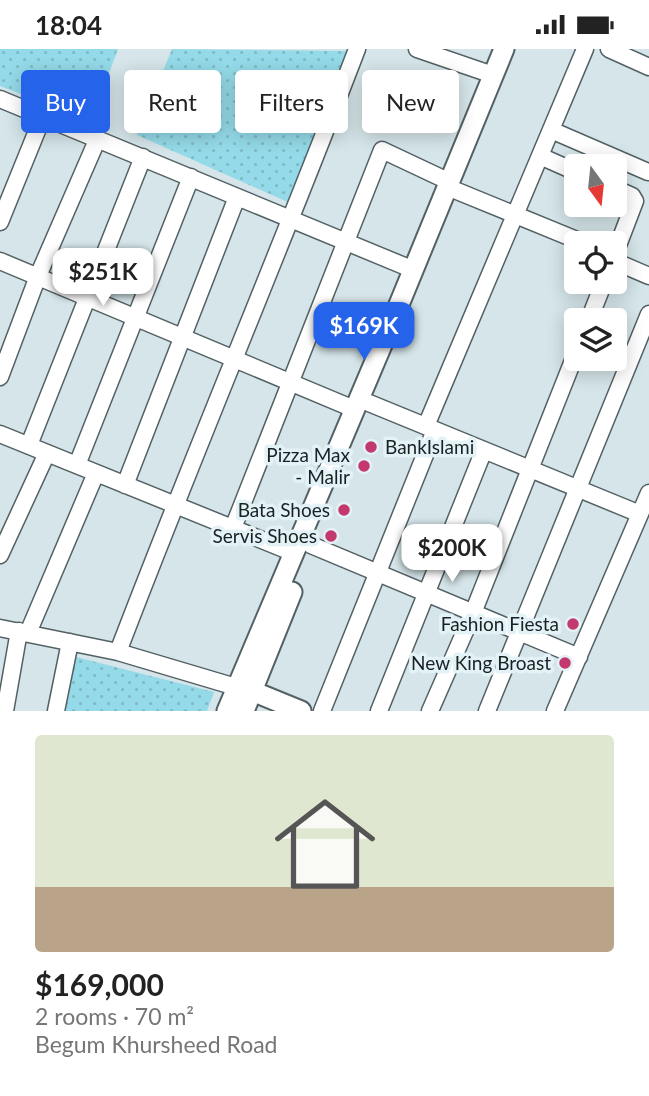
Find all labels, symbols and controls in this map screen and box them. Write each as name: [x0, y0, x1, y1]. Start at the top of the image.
text: 18:04: [35, 9, 102, 41]
chip: Buy: [21, 70, 110, 133]
chip: Rent: [124, 70, 221, 133]
chip: Filters: [235, 70, 348, 133]
chip: New: [362, 70, 459, 133]
north arrow: [564, 154, 626, 217]
map controls: [564, 154, 627, 371]
button: locate: [564, 231, 627, 294]
pin: $251K: [54, 249, 152, 308]
text: $251K: [68, 257, 138, 285]
pin: $169K: [315, 303, 413, 362]
button: layers: [564, 308, 627, 371]
text: $169K: [329, 311, 399, 339]
place label: BankIslami: [385, 435, 474, 458]
marker: BankIslami: [363, 439, 379, 455]
place label: Pizza Max - Malir: [266, 443, 351, 488]
marker: Pizza Max - Malir: [356, 458, 372, 474]
place label: Bata Shoes: [238, 498, 330, 521]
marker: Bata Shoes: [336, 502, 352, 518]
place label: Servis Shoes: [213, 524, 317, 547]
pin: $200K: [403, 525, 501, 584]
marker: Servis Shoes: [323, 528, 339, 544]
text: $200K: [417, 533, 487, 561]
place label: Fashion Fiesta: [441, 612, 559, 635]
marker: Fashion Fiesta: [565, 616, 581, 632]
place label: New King Broast: [411, 651, 551, 674]
marker: New King Broast: [557, 655, 573, 671]
icon: home: [262, 781, 388, 907]
text: $169,000: [35, 966, 164, 1002]
text: 2 rooms · 70 m²: [35, 1002, 194, 1030]
text: Begum Khursheed Road: [35, 1030, 278, 1058]

